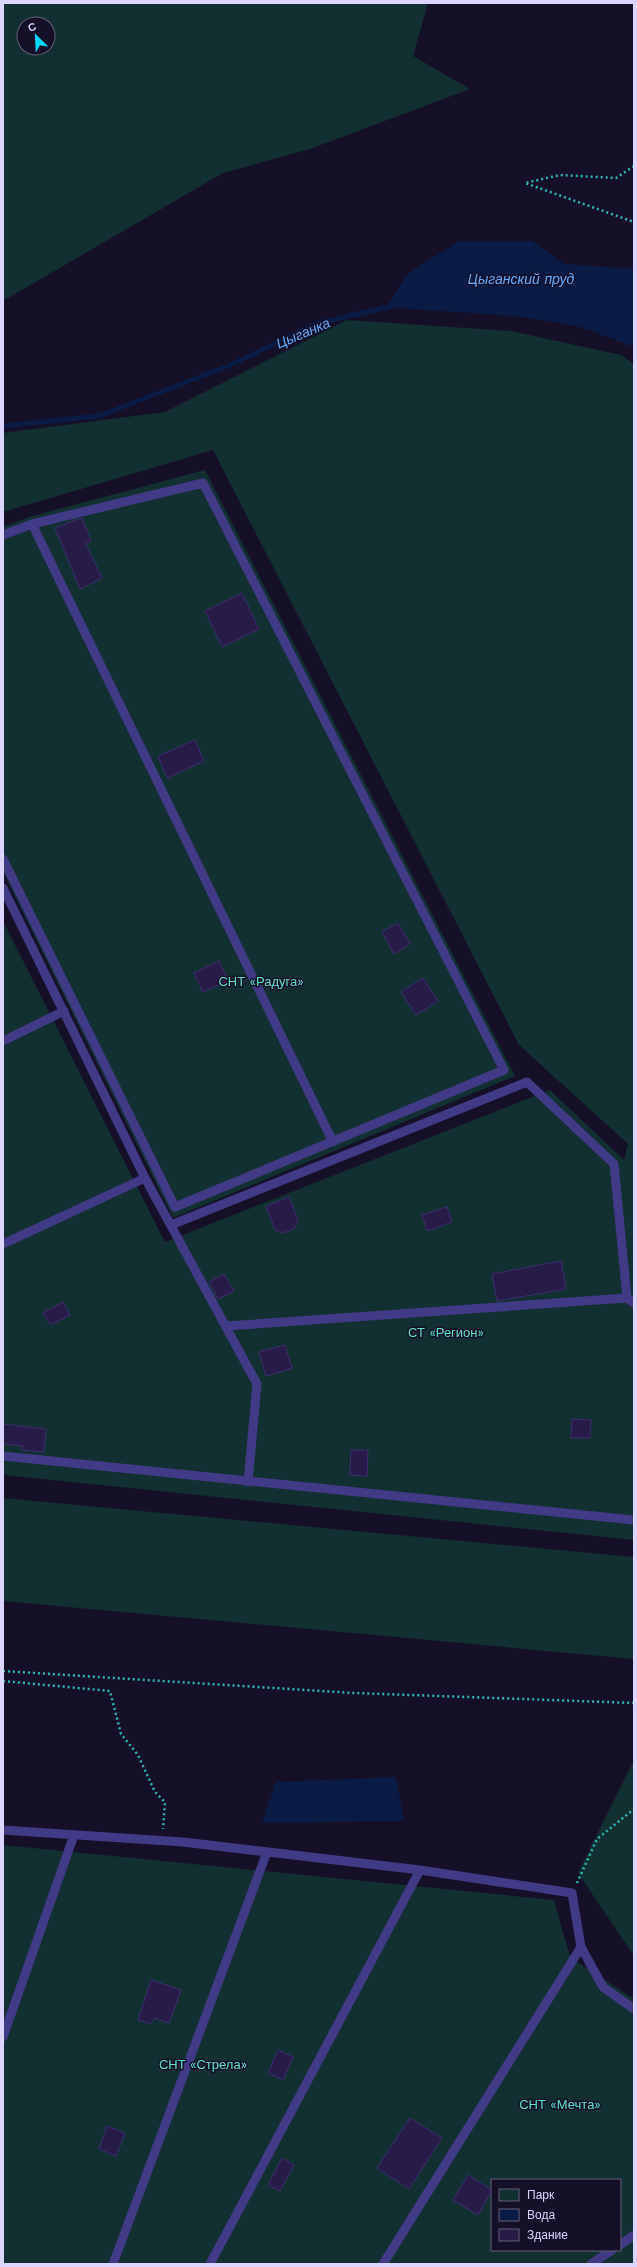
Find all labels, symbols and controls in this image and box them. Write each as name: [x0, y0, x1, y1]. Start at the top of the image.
north arrow: [16, 16, 56, 56]
text: С: [26, 20, 38, 35]
water label: Цыганский пруд: [468, 271, 574, 287]
water label: Цыганка: [274, 314, 333, 352]
park label: СНТ «Радуга»: [218, 974, 304, 989]
park label: СТ «Регион»: [408, 1325, 484, 1340]
park label: СНТ «Стрела»: [159, 2057, 247, 2072]
park label: СНТ «Мечта»: [519, 2097, 601, 2112]
legend: [491, 2179, 621, 2251]
text: Парк: [527, 2188, 555, 2202]
text: Вода: [527, 2208, 555, 2222]
text: Здание: [527, 2228, 568, 2242]

